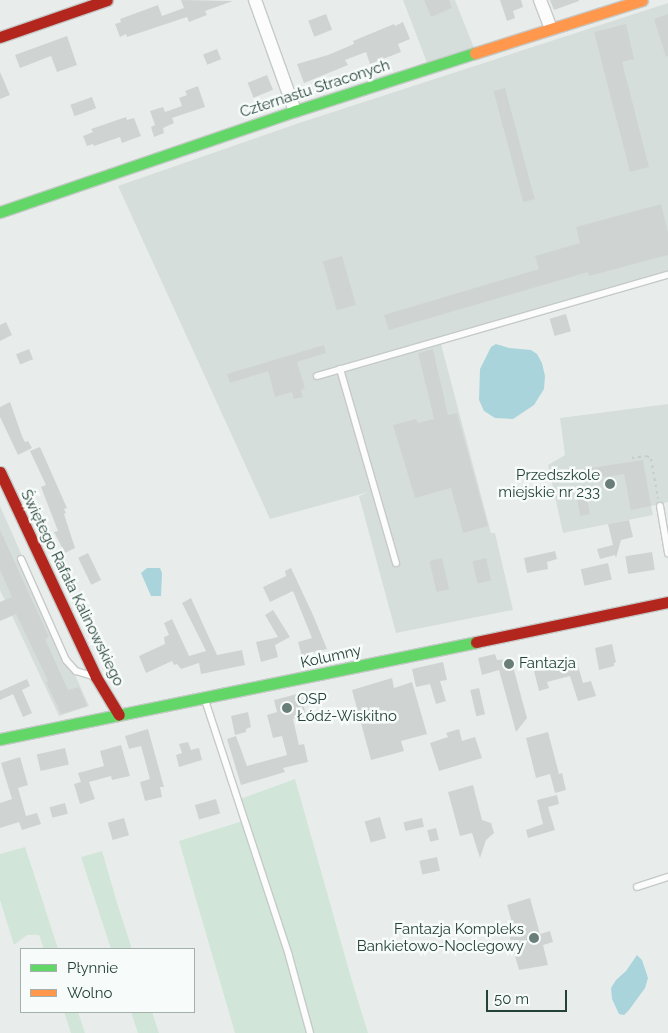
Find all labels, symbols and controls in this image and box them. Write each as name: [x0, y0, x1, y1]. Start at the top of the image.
street label: Czternastu Straconych: [238, 56, 392, 122]
place label: Przedszkole miejskie nr 233: [498, 466, 600, 501]
marker: Przedszkole miejskie nr 233: [604, 478, 616, 490]
street label: Świętego Rafała Kalinowskiego: [17, 487, 127, 689]
street label: Kolumny: [299, 642, 363, 672]
place label: Fantazja: [519, 655, 576, 673]
marker: Fantazja: [503, 658, 515, 670]
place label: OSP Łódź-Wiskitno: [297, 690, 397, 725]
marker: OSP Łódź-Wiskitno: [281, 702, 293, 714]
place label: Fantazja Kompleks Bankietowo-Noclegowy: [357, 920, 524, 955]
marker: Fantazja Kompleks Bankietowo-Noclegowy: [528, 932, 540, 944]
legend: [20, 948, 195, 1013]
text: Płynnie: [67, 959, 118, 977]
scale bar: [488, 980, 569, 1012]
text: Wolno: [67, 984, 112, 1002]
text: 50 m: [494, 990, 529, 1008]

